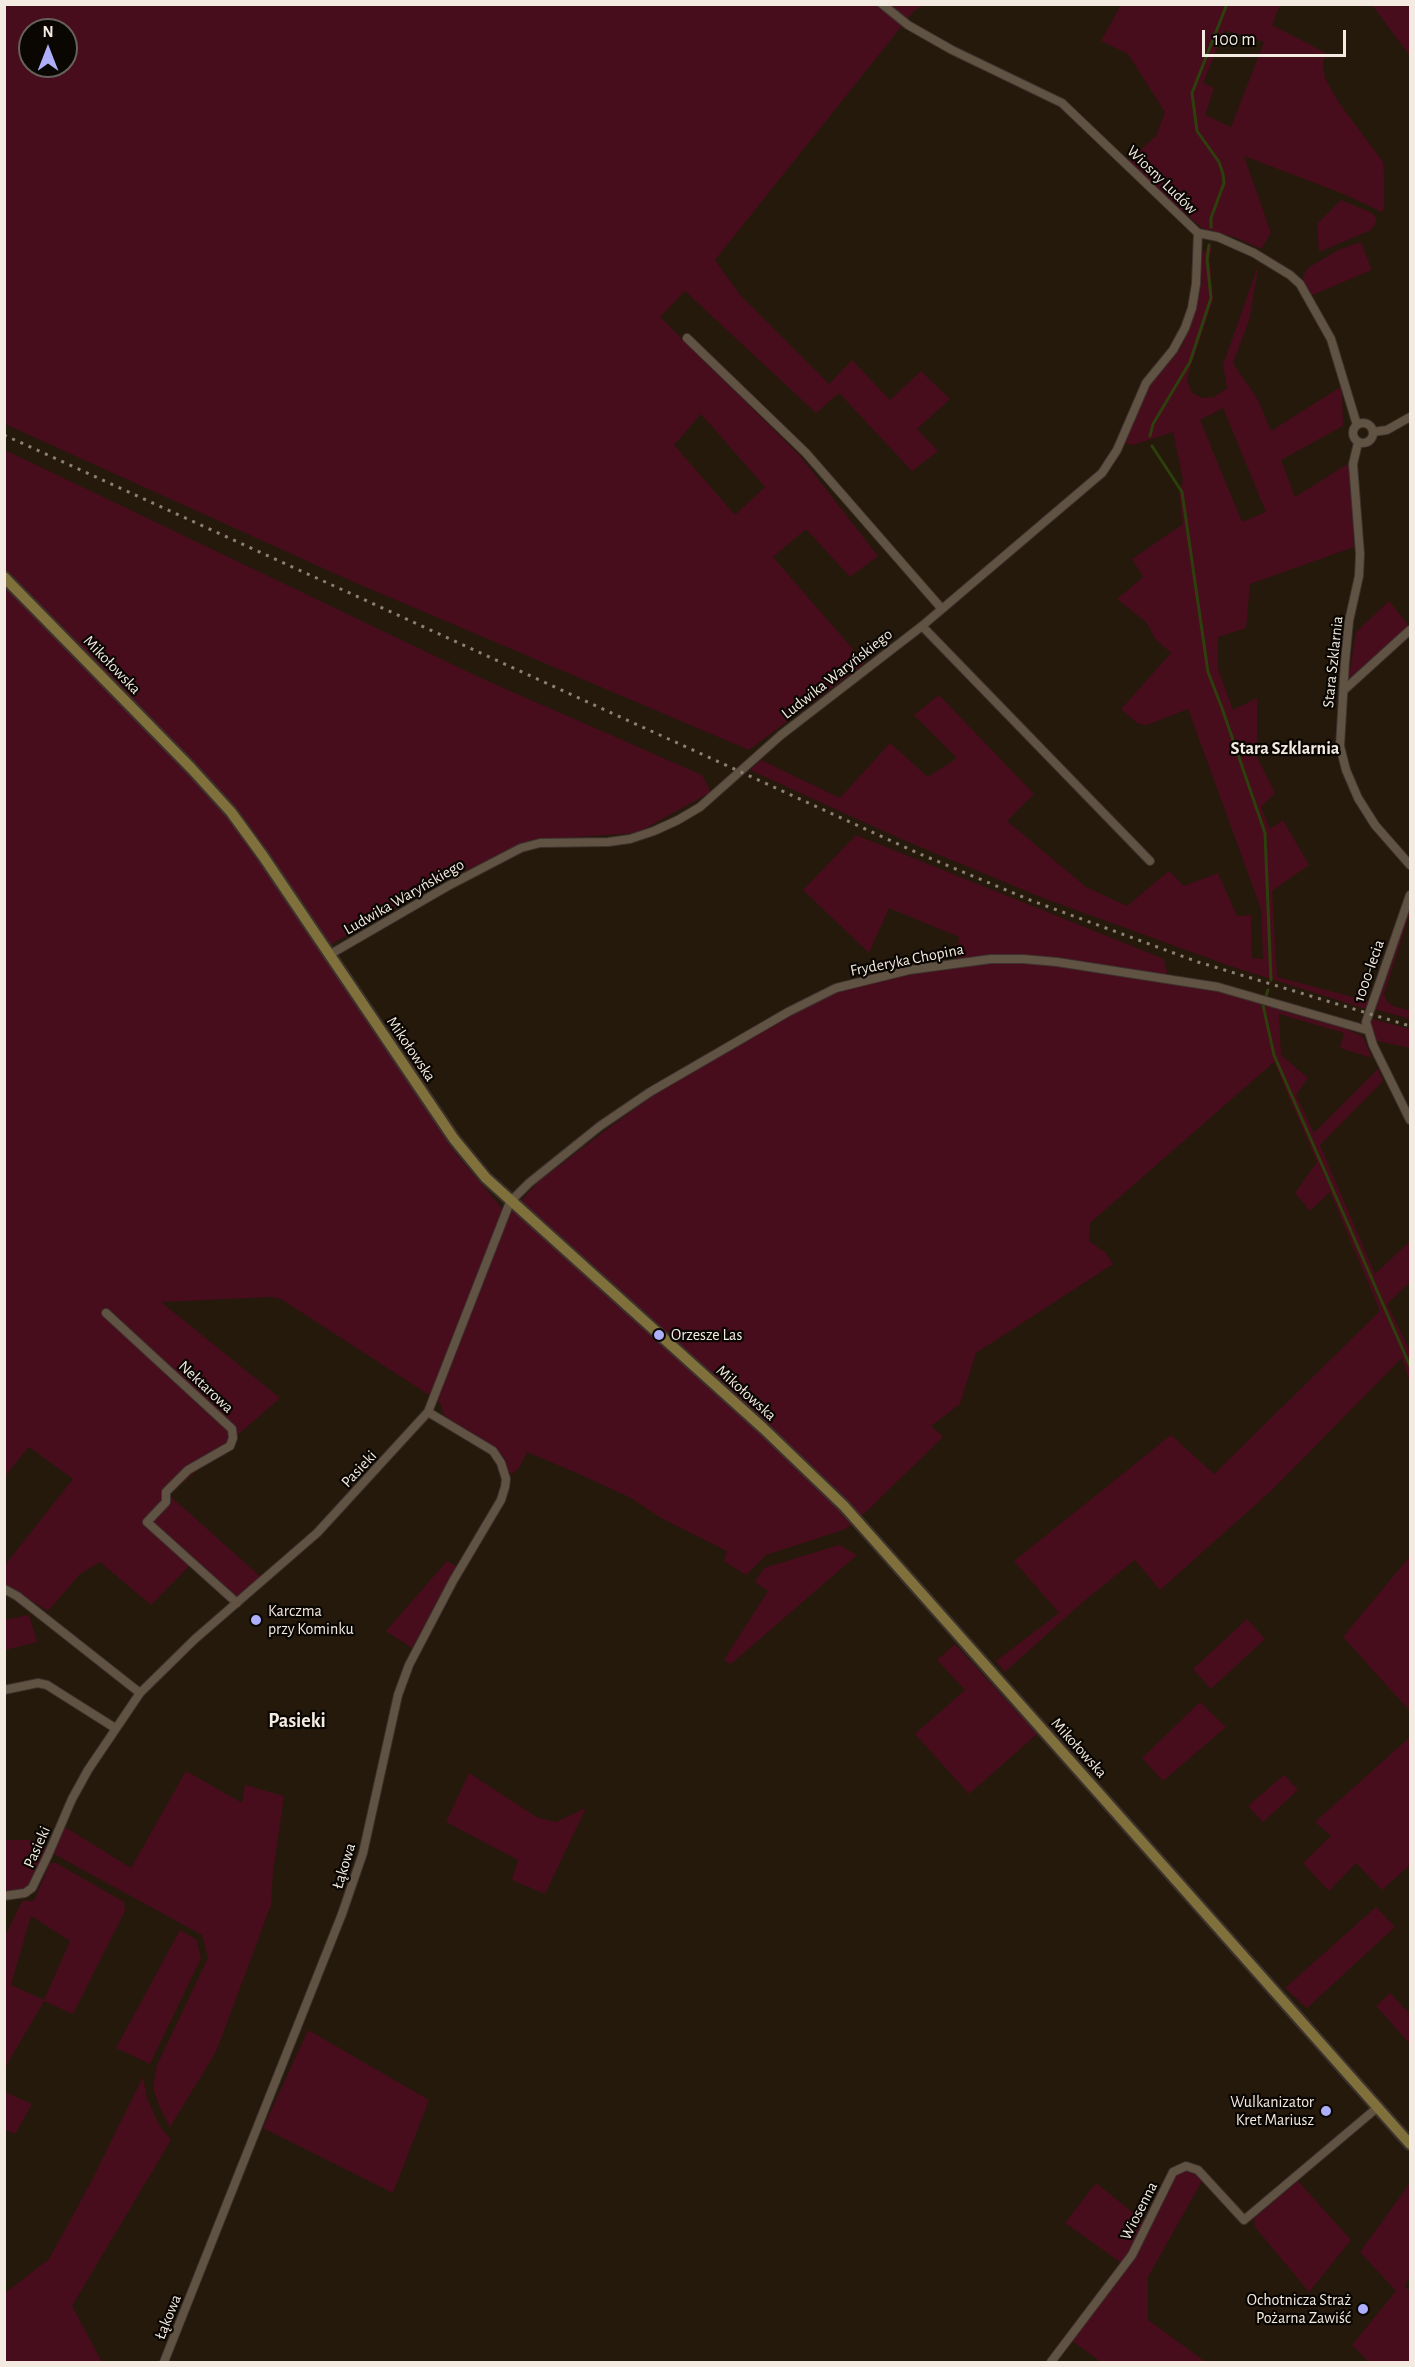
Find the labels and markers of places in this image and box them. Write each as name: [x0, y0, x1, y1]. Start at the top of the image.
place label: Orzesze Las: [671, 1325, 742, 1345]
marker: Orzesze Las: [652, 1328, 666, 1342]
place label: Karczma przy Kominku: [268, 1601, 354, 1639]
marker: Karczma przy Kominku: [249, 1613, 263, 1627]
place label: Wulkanizator Kret Mariusz: [1230, 2092, 1314, 2130]
marker: Wulkanizator Kret Mariusz: [1319, 2104, 1333, 2118]
place label: Ochotnicza Straż Pożarna Zawiść: [1247, 2290, 1351, 2328]
marker: Ochotnicza Straż Pożarna Zawiść: [1356, 2302, 1370, 2316]

